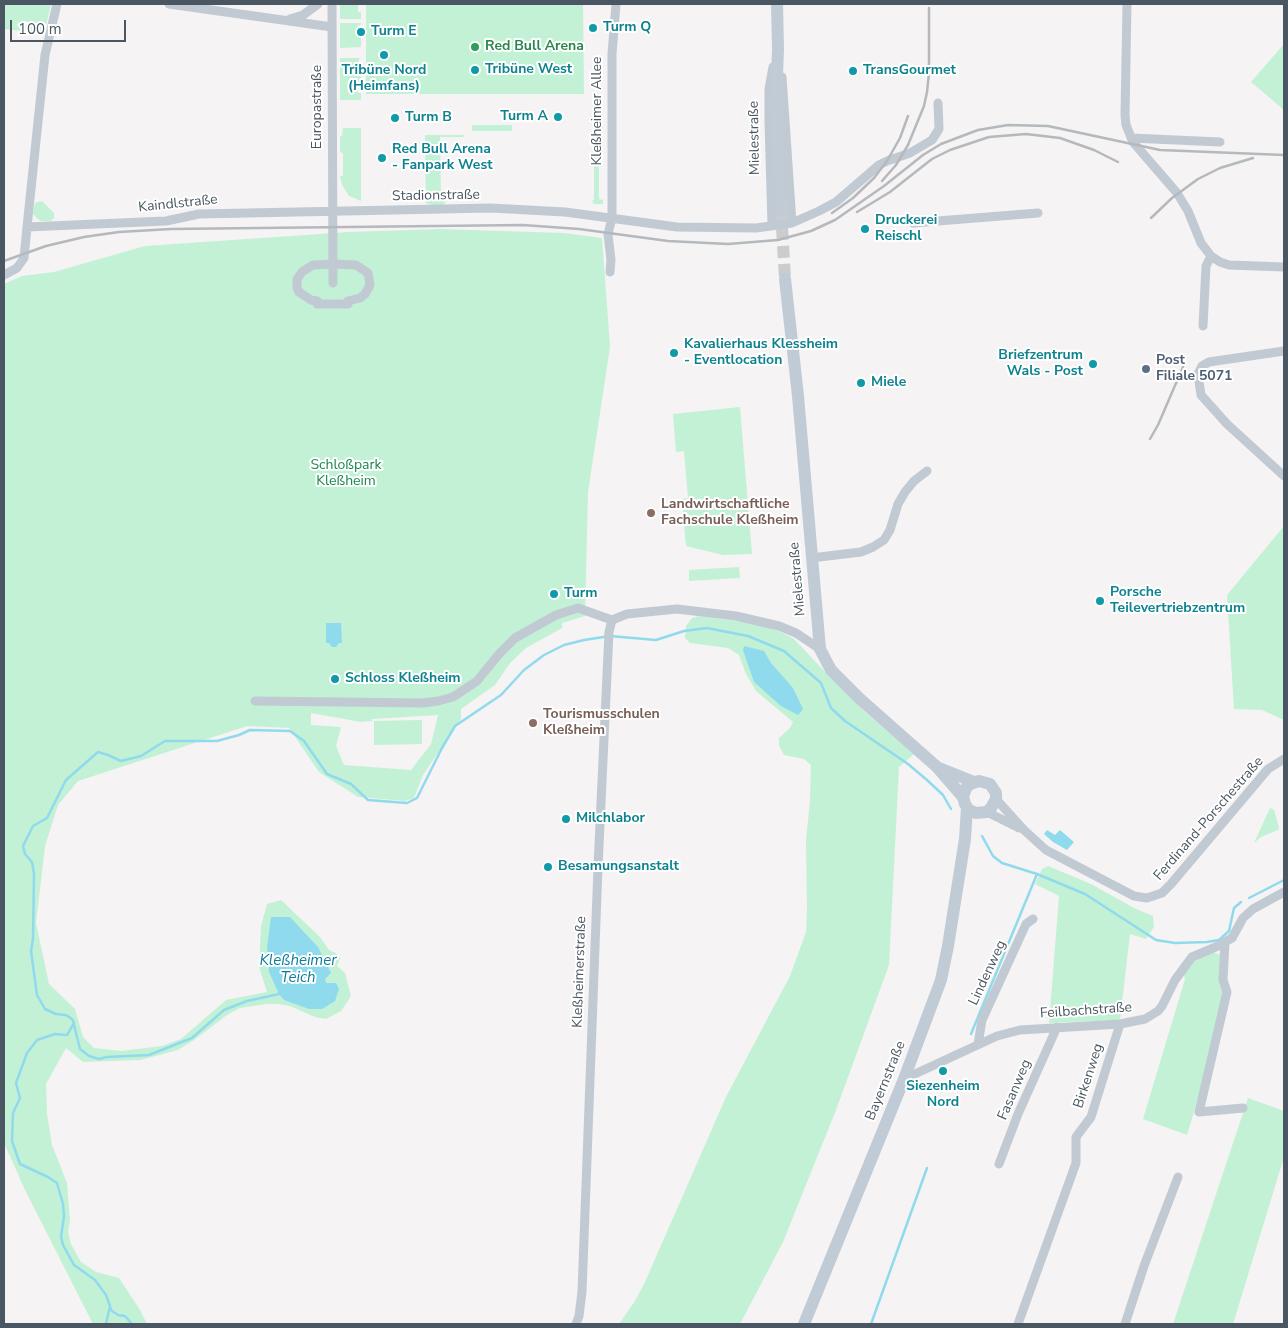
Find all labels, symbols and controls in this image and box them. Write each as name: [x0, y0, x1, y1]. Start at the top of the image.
scale bar: [12, 10, 129, 42]
text: 100 m: [18, 19, 62, 39]
place label: Turm Q: [603, 20, 651, 36]
marker: Turm Q: [587, 22, 599, 34]
place label: Turm E: [371, 24, 417, 40]
marker: Turm E: [355, 26, 367, 38]
place label: Red Bull Arena: [485, 39, 584, 55]
marker: Red Bull Arena: [469, 41, 481, 53]
marker: Tribüne Nord (Heimfans): [378, 49, 390, 61]
street label: Kleßheimer Allee: [590, 57, 606, 165]
place label: Tribüne West: [485, 62, 572, 78]
place label: Tribüne Nord (Heimfans): [341, 63, 427, 95]
place label: TransGourmet: [863, 63, 956, 79]
marker: Tribüne West: [469, 64, 481, 76]
street label: Europastraße: [310, 65, 326, 149]
marker: TransGourmet: [847, 65, 859, 77]
street label: Mielestraße: [746, 101, 764, 175]
place label: Turm A: [500, 109, 548, 125]
place label: Turm B: [405, 110, 452, 126]
marker: Turm A: [552, 111, 564, 123]
marker: Turm B: [389, 112, 401, 124]
place label: Red Bull Arena - Fanpark West: [392, 142, 493, 174]
marker: Red Bull Arena - Fanpark West: [376, 152, 388, 164]
street label: Stadionstraße: [392, 187, 480, 205]
street label: Kaindlstraße: [138, 191, 218, 217]
place label: Druckerei Reischl: [875, 213, 937, 246]
marker: Druckerei Reischl: [859, 223, 871, 235]
place label: Kavalierhaus Klessheim - Eventlocation: [684, 337, 838, 370]
marker: Kavalierhaus Klessheim - Eventlocation: [668, 347, 680, 359]
place label: Briefzentrum Wals - Post: [998, 348, 1083, 381]
place label: Post Filiale 5071: [1156, 353, 1232, 386]
marker: Briefzentrum Wals - Post: [1087, 358, 1099, 370]
marker: Post Filiale 5071: [1140, 363, 1152, 375]
place label: Miele: [871, 375, 906, 391]
marker: Miele: [855, 377, 867, 389]
park label: Schloßpark Kleßheim: [310, 458, 382, 491]
place label: Landwirtschaftliche Fachschule Kleßheim: [661, 497, 799, 530]
marker: Landwirtschaftliche Fachschule Kleßheim: [645, 507, 657, 519]
street label: Mielestraße: [786, 541, 810, 617]
place label: Porsche Teilevertriebzentrum: [1110, 585, 1245, 618]
place label: Turm: [564, 586, 598, 602]
marker: Turm: [548, 588, 560, 600]
marker: Porsche Teilevertriebzentrum: [1094, 595, 1106, 607]
place label: Schloss Kleßheim: [345, 671, 461, 687]
marker: Schloss Kleßheim: [329, 673, 341, 685]
place label: Tourismusschulen Kleßheim: [543, 707, 660, 740]
marker: Tourismusschulen Kleßheim: [527, 717, 539, 729]
street label: Ferdinand-Porschestraße: [1151, 754, 1267, 884]
place label: Milchlabor: [576, 811, 645, 827]
marker: Milchlabor: [560, 813, 572, 825]
place label: Besamungsanstalt: [558, 859, 679, 875]
marker: Besamungsanstalt: [542, 861, 554, 873]
street label: Kleßheimerstraße: [570, 916, 590, 1028]
street label: Lindenweg: [966, 938, 1010, 1008]
water label: Kleßheimer Teich: [259, 952, 337, 987]
street label: Feilbachstraße: [1039, 999, 1133, 1023]
street label: Bayernstraße: [862, 1039, 910, 1123]
street label: Birkenweg: [1071, 1041, 1107, 1111]
street label: Fasanweg: [995, 1057, 1035, 1123]
marker: Siezenheim Nord: [937, 1065, 949, 1077]
place label: Siezenheim Nord: [906, 1079, 980, 1112]

